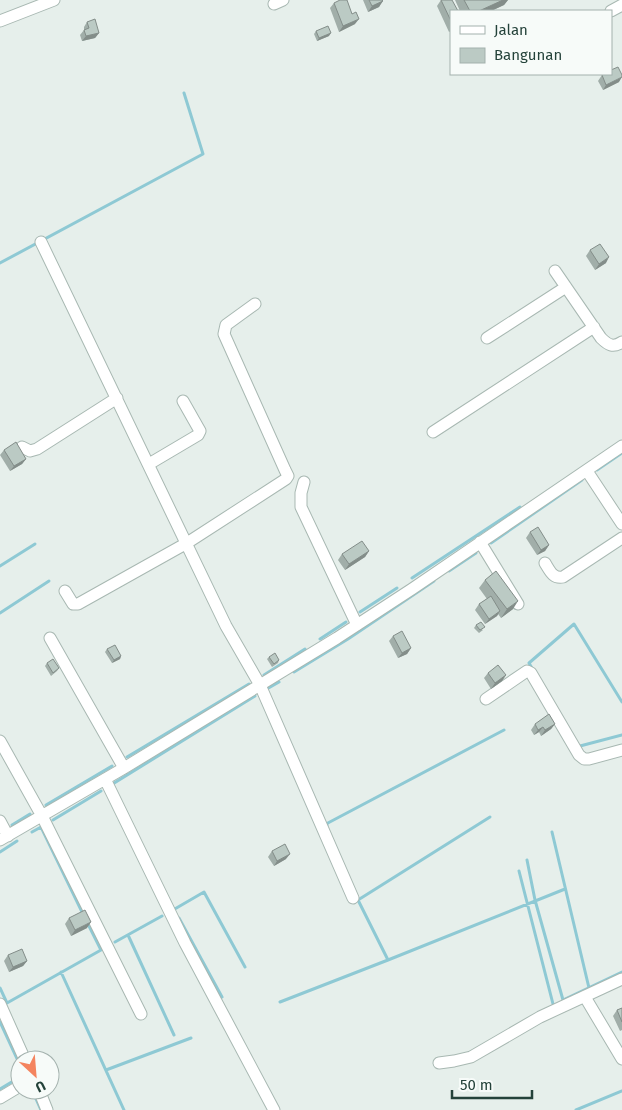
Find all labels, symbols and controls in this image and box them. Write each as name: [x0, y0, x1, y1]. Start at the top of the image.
legend: [450, 10, 612, 75]
text: Jalan: [494, 21, 528, 39]
text: Bangunan: [494, 46, 562, 64]
north arrow: [10, 1050, 60, 1100]
scale bar: [452, 1068, 532, 1100]
text: 50 m: [460, 1076, 493, 1094]
text: U: [33, 1077, 48, 1096]

